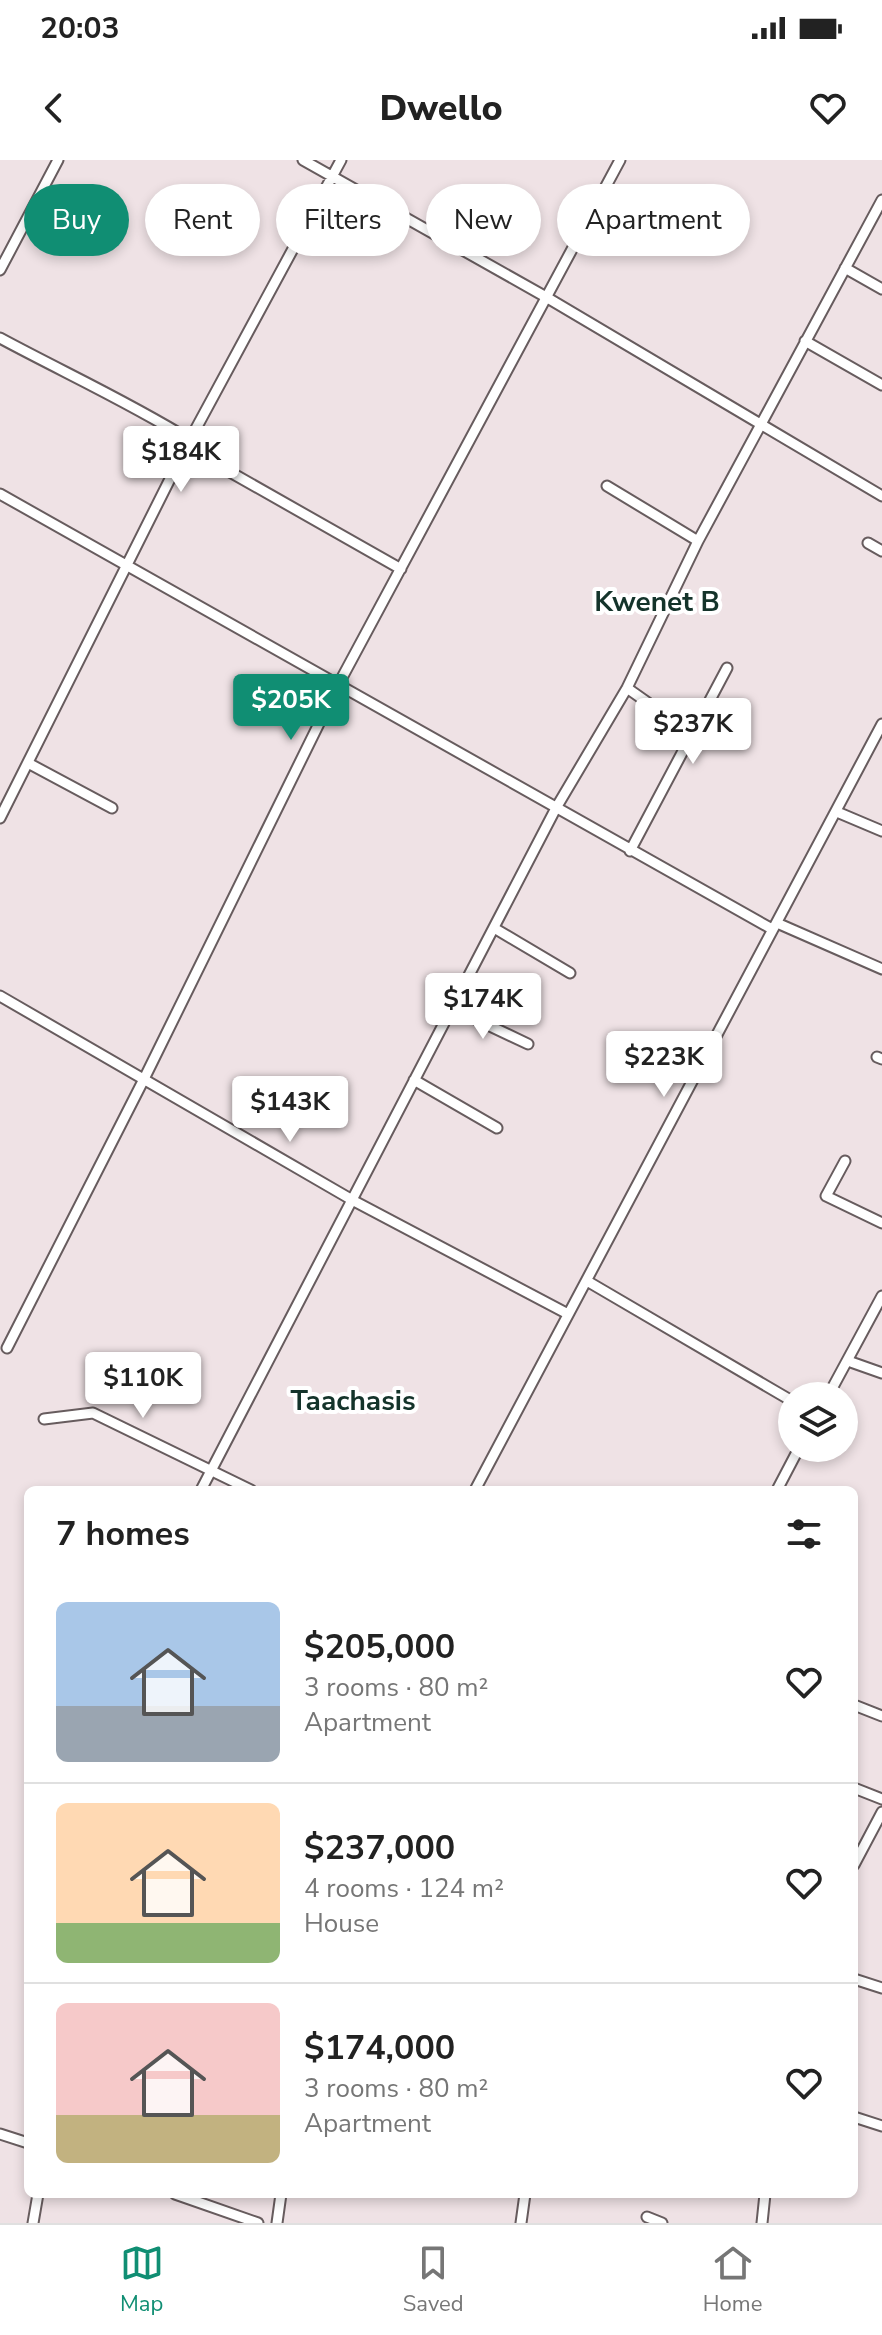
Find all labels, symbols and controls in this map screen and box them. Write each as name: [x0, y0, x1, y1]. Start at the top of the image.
text: 20:03: [40, 8, 119, 49]
text: Dwello: [379, 84, 503, 133]
icon: back: [32, 86, 76, 130]
icon: heart: [806, 86, 850, 130]
chip: Buy: [24, 184, 129, 256]
chip: Rent: [145, 184, 260, 256]
chip: Filters: [276, 184, 410, 256]
chip: New: [426, 184, 541, 256]
chip: Apartment: [557, 184, 750, 256]
pin: $184K: [125, 426, 237, 494]
text: $184K: [141, 434, 221, 469]
district label: Kwenet B: [594, 583, 720, 621]
pin: $205K: [235, 674, 347, 742]
text: $205K: [251, 682, 331, 717]
pin: $237K: [637, 698, 749, 766]
text: $237K: [653, 706, 733, 741]
pin: $174K: [427, 973, 539, 1041]
text: $174K: [443, 981, 523, 1016]
pin: $223K: [608, 1031, 720, 1099]
text: $223K: [624, 1039, 704, 1074]
pin: $143K: [234, 1076, 346, 1144]
text: $143K: [250, 1084, 330, 1119]
pin: $110K: [87, 1352, 199, 1420]
text: $110K: [103, 1360, 183, 1395]
district label: Taachasis: [290, 1382, 416, 1420]
map controls: [778, 1382, 858, 1462]
button: layers: [778, 1382, 858, 1462]
text: 7 homes: [56, 1511, 190, 1557]
icon: filters: [782, 1512, 826, 1556]
text: $205,000: [304, 1624, 455, 1670]
icon: home: [120, 1634, 216, 1730]
icon: heart: [782, 1660, 826, 1704]
text: 3 rooms · 80 m²: [304, 1670, 488, 1705]
text: Apartment: [304, 1705, 431, 1740]
text: $237,000: [304, 1825, 455, 1871]
icon: home: [120, 1835, 216, 1931]
icon: heart: [782, 1861, 826, 1905]
text: 4 rooms · 124 m²: [304, 1871, 504, 1906]
text: House: [304, 1906, 379, 1941]
text: $174,000: [304, 2025, 455, 2071]
icon: home: [120, 2035, 216, 2131]
icon: heart: [782, 2061, 826, 2105]
text: 3 rooms · 80 m²: [304, 2071, 488, 2106]
text: Apartment: [304, 2106, 431, 2141]
tab: Map: [120, 2241, 164, 2319]
tab: Saved: [403, 2241, 464, 2319]
tab: Home: [703, 2241, 762, 2319]

